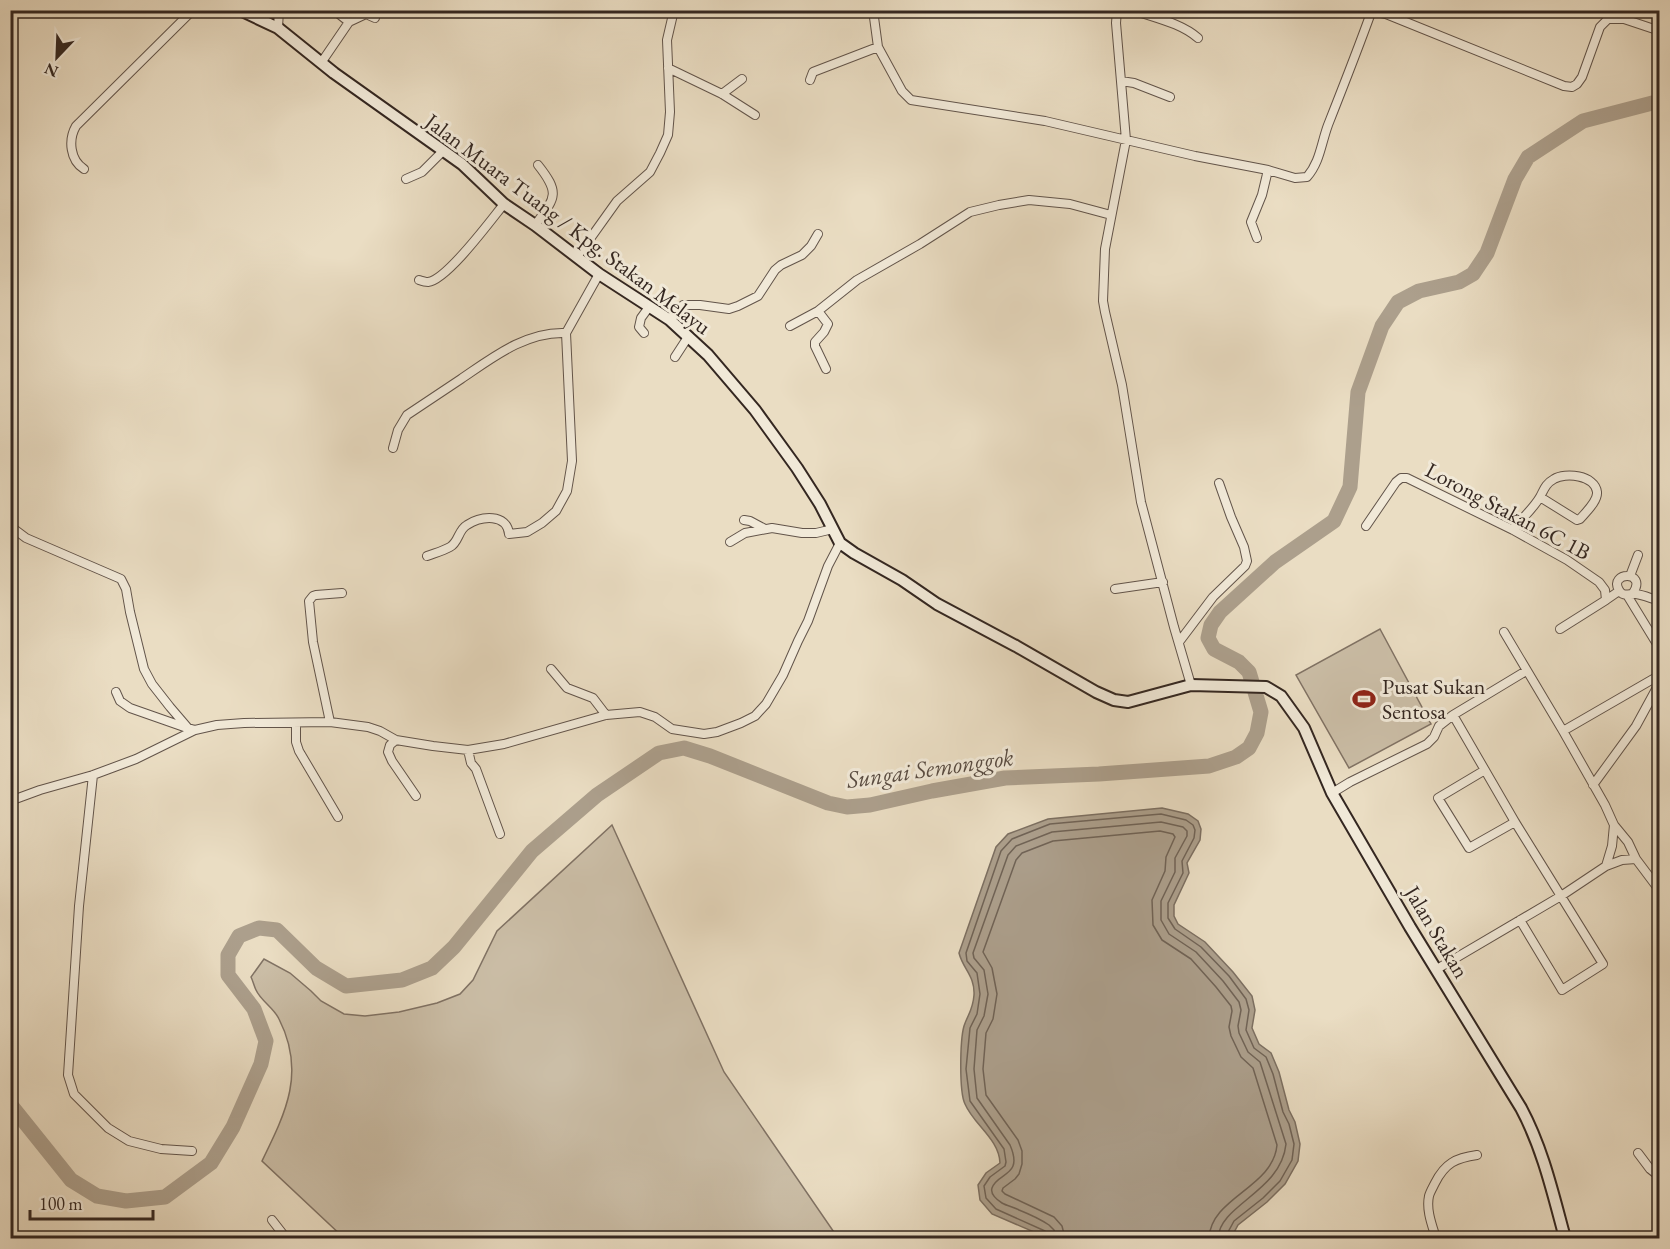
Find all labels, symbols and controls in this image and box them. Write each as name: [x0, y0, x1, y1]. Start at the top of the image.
north arrow: [27, 27, 87, 87]
text: N: [41, 58, 61, 83]
street label: Jalan Muara Tuang / Kpg. Stakan Melayu: [418, 106, 717, 341]
street label: Lorong Stakan 6C 1B: [1421, 455, 1596, 567]
place label: Pusat Sukan Sentosa: [1382, 672, 1486, 726]
sports icon: Pusat Sukan Sentosa: [1351, 686, 1377, 712]
water label: Sungai Semonggok: [844, 741, 1015, 795]
street label: Jalan Stakan: [1397, 879, 1476, 984]
scale bar: [30, 1183, 153, 1221]
text: 100 m: [39, 1192, 83, 1215]

